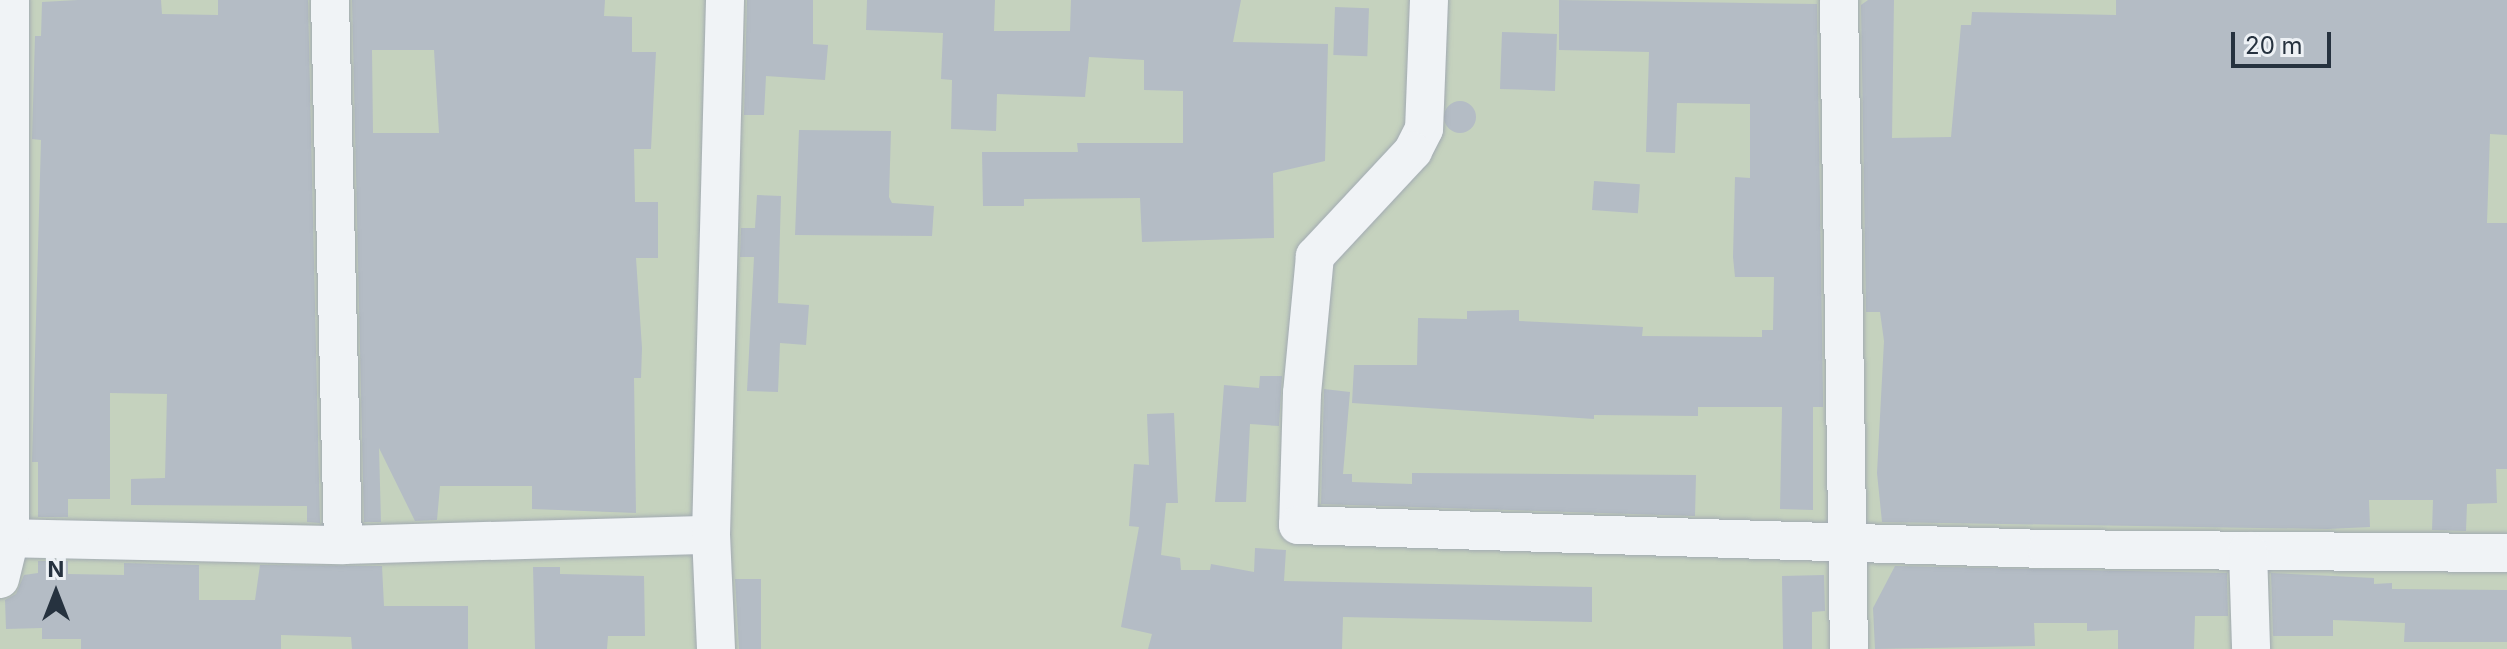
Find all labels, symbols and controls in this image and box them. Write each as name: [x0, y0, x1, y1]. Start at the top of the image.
scale bar: [2235, 16, 2335, 66]
text: 20 m: [2245, 31, 2303, 60]
north arrow: [16, 553, 96, 633]
text: N: [48, 556, 64, 582]

